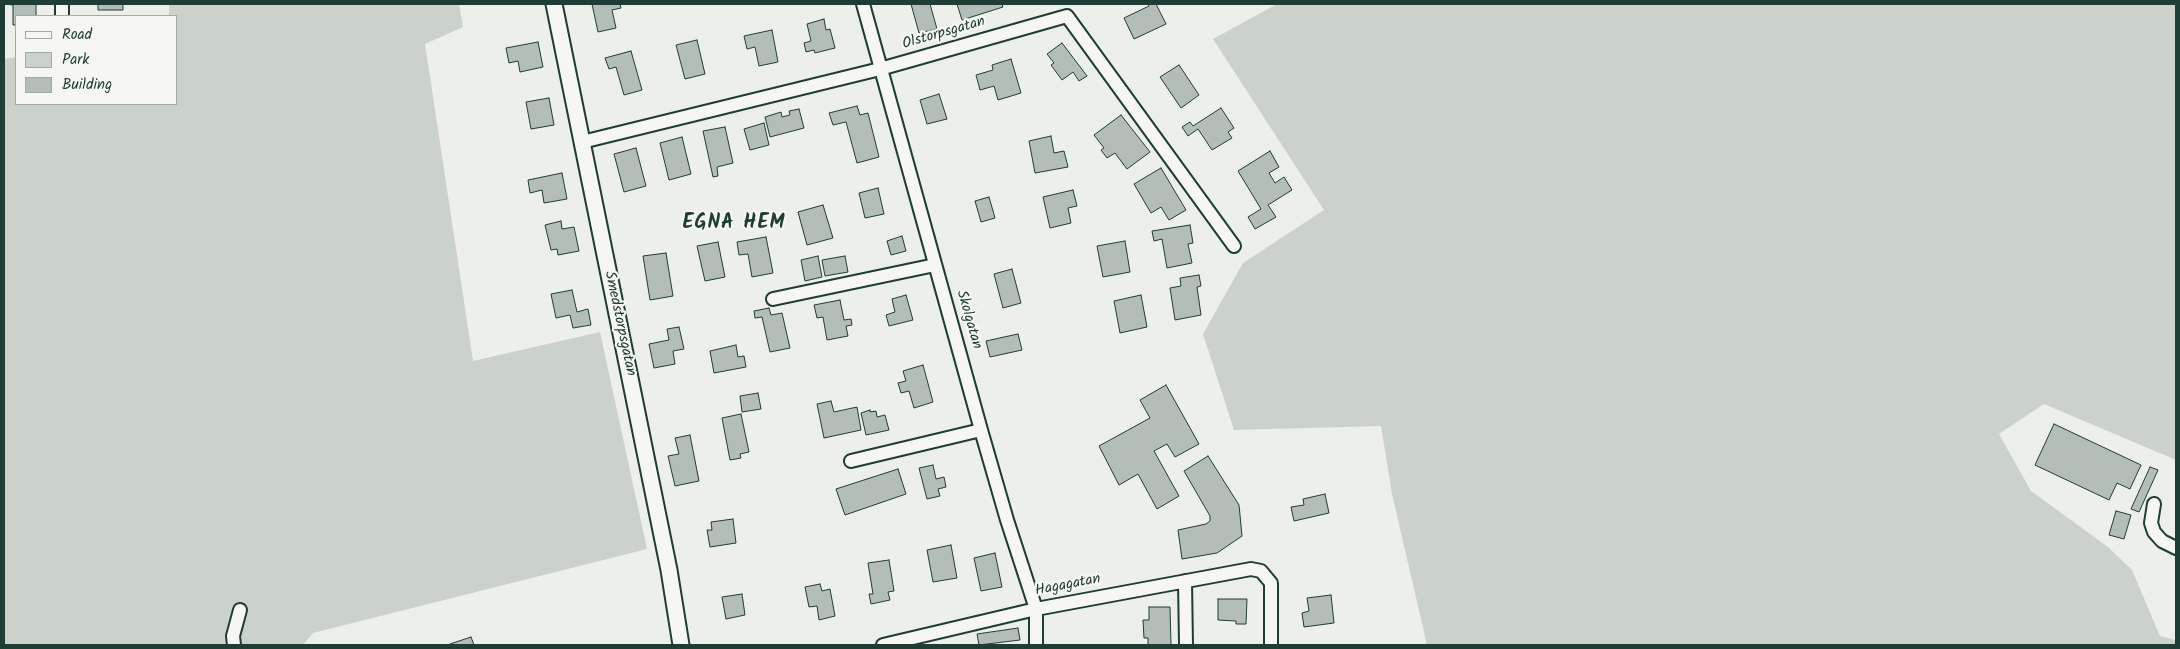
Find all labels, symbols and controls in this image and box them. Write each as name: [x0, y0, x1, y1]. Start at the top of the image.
street label: Olstorpsgatan: [900, 14, 988, 54]
legend: [15, 15, 178, 105]
text: Road: [62, 23, 92, 47]
text: Park: [62, 48, 89, 72]
text: Building: [62, 73, 112, 97]
district label: EGNA HEM: [681, 213, 787, 237]
street label: Smedstorpsgatan: [599, 270, 639, 378]
street label: Skolgatan: [951, 288, 985, 352]
street label: Hagagatan: [1034, 571, 1102, 601]

